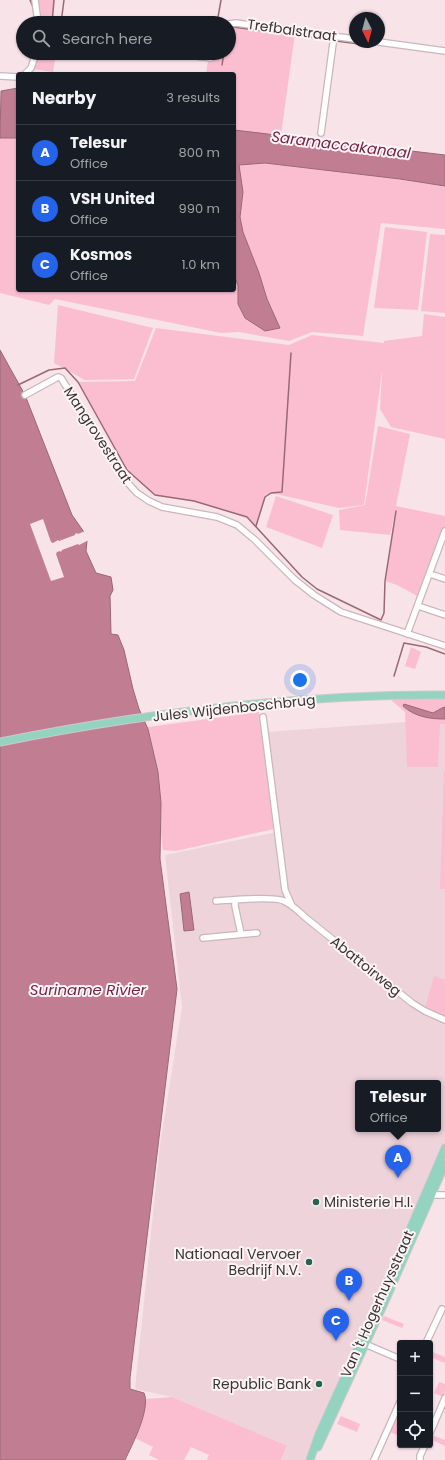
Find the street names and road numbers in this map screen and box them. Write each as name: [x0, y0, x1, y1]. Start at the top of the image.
street label: Trefbalstraat: [246, 14, 338, 46]
street label: Mangrovestraat: [59, 382, 137, 488]
street label: Jules Wijdenboschbrug: [152, 690, 316, 726]
street label: Abattoirweg: [326, 931, 406, 1001]
street label: Van 't Hogerhuysstraat: [335, 1227, 419, 1381]

